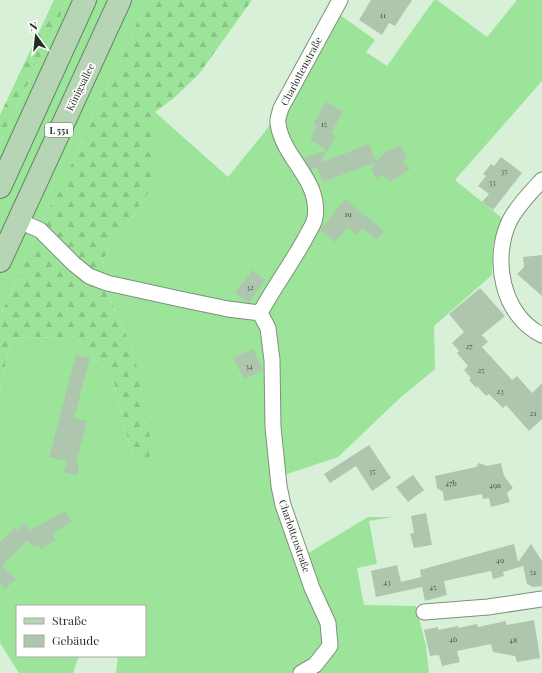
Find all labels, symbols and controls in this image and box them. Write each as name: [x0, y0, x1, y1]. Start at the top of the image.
house number: 11: [380, 9, 386, 20]
north arrow: [16, 16, 56, 56]
text: N: [28, 18, 39, 34]
street label: Charlottenstraße: [277, 34, 325, 108]
street label: Königsallee: [62, 61, 98, 113]
house number: 15: [321, 118, 327, 129]
road number: L 551: [45, 123, 73, 137]
house number: 35: [501, 165, 507, 176]
house number: 33: [488, 176, 496, 187]
house number: 19: [344, 208, 352, 219]
house number: 32: [246, 281, 254, 292]
house number: 27: [465, 340, 473, 351]
house number: 34: [245, 360, 253, 371]
house number: 25: [477, 364, 485, 375]
house number: 23: [496, 385, 504, 396]
house number: 21: [530, 407, 536, 418]
house number: 35: [369, 465, 375, 476]
house number: 47b: [445, 477, 457, 488]
house number: 49a: [489, 479, 501, 490]
street label: Charlottenstraße: [276, 498, 314, 574]
house number: 49: [496, 554, 504, 565]
house number: 51: [530, 566, 536, 577]
house number: 43: [383, 576, 391, 587]
house number: 45: [429, 581, 437, 592]
legend: [16, 605, 146, 657]
text: Straße: [52, 612, 87, 628]
text: Gebäude: [52, 632, 99, 648]
house number: 46: [449, 633, 457, 644]
house number: 48: [509, 634, 517, 645]

